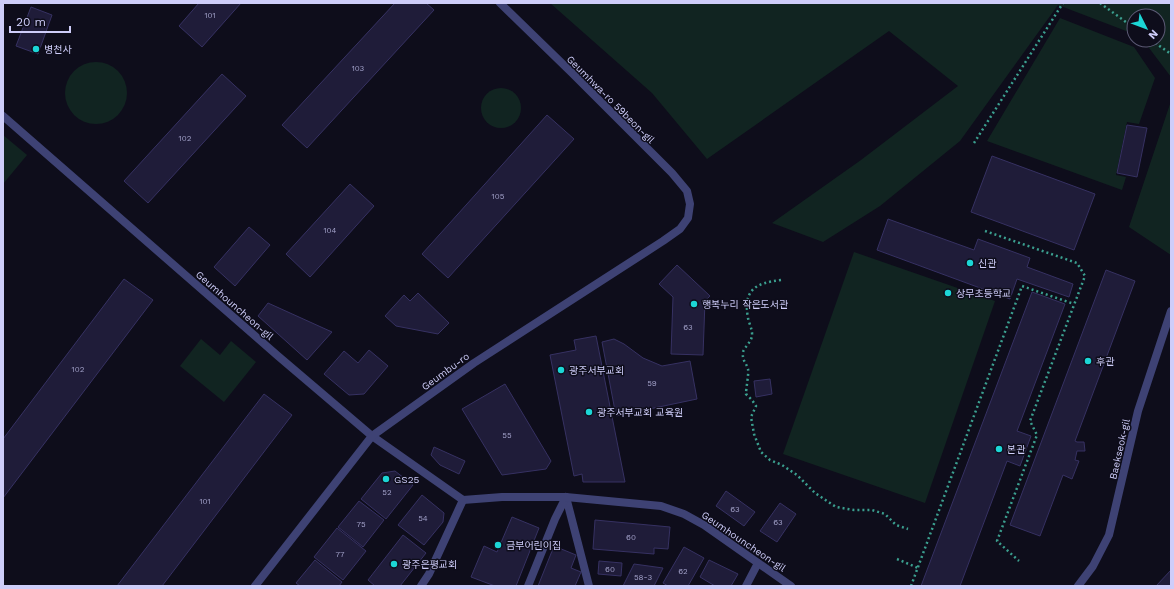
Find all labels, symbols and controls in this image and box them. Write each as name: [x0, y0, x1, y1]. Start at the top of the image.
scale bar: [10, 8, 70, 34]
north arrow: [1126, 8, 1166, 48]
house number: 101: [204, 11, 216, 20]
text: 20 m: [16, 15, 46, 29]
text: N: [1146, 27, 1161, 42]
marker: 병천사: [31, 44, 41, 54]
place label: 병천사: [44, 44, 72, 55]
street label: Geumhwa-ro 59beon-gil: [565, 53, 657, 145]
house number: 103: [352, 64, 365, 73]
house number: 102: [179, 134, 192, 143]
house number: 105: [492, 192, 505, 201]
house number: 104: [324, 226, 337, 235]
marker: 신관: [965, 258, 975, 268]
place label: 신관: [978, 258, 997, 269]
street label: Geumhouncheon-gil: [194, 269, 276, 342]
marker: 상무초등학교: [943, 288, 953, 298]
place label: 상무초등학교: [956, 288, 1011, 299]
marker: 행복누리 작은도서관: [689, 299, 699, 309]
place label: 행복누리 작은도서관: [702, 299, 789, 310]
house number: 63: [683, 323, 693, 332]
street label: Geumbu-ro: [419, 350, 471, 392]
marker: 후관: [1083, 356, 1093, 366]
place label: 후관: [1096, 356, 1115, 367]
house number: 102: [72, 365, 85, 374]
marker: 광주서부교회: [556, 365, 566, 375]
place label: 광주서부교회: [569, 365, 624, 376]
house number: 59: [647, 379, 657, 388]
marker: 광주서부교회 교육원: [584, 407, 594, 417]
place label: 광주서부교회 교육원: [597, 407, 683, 418]
street label: Baekseok-gil: [1107, 418, 1132, 480]
house number: 55: [502, 431, 512, 440]
marker: 본관: [994, 444, 1004, 454]
place label: 본관: [1007, 444, 1026, 455]
marker: GS25: [381, 474, 391, 484]
place label: GS25: [394, 474, 419, 485]
house number: 52: [382, 488, 392, 497]
house number: 101: [199, 497, 211, 506]
house number: 63: [730, 505, 740, 514]
street label: Geumhouncheon-gil: [700, 509, 788, 574]
house number: 54: [418, 514, 428, 523]
house number: 63: [773, 518, 783, 527]
house number: 75: [356, 520, 366, 529]
house number: 60: [626, 533, 636, 542]
marker: 금부어린이집: [493, 540, 503, 550]
place label: 금부어린이집: [506, 540, 561, 551]
house number: 77: [336, 550, 345, 559]
marker: 광주은평교회: [389, 559, 399, 569]
place label: 광주은평교회: [402, 559, 457, 570]
house number: 60: [605, 565, 615, 574]
house number: 62: [678, 567, 688, 576]
house number: 58-3: [634, 573, 652, 582]

